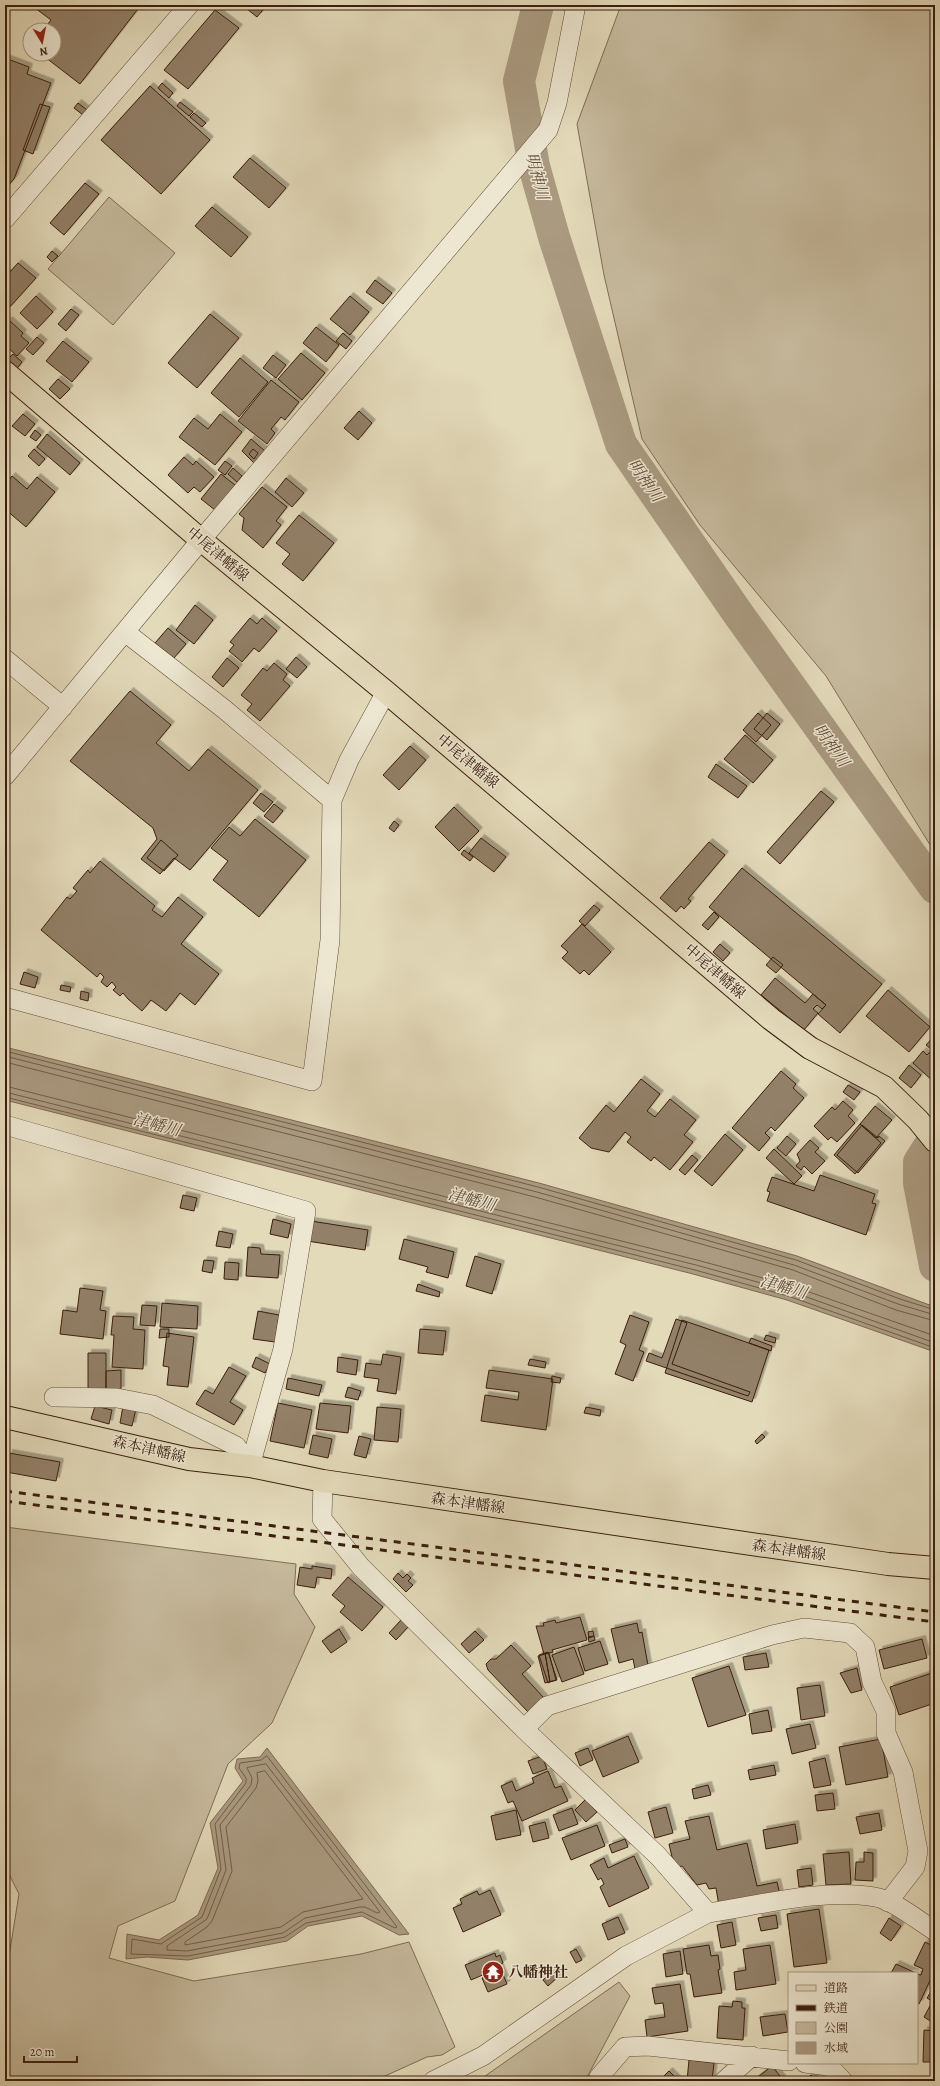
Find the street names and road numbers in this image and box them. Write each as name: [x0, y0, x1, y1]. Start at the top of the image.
street label: 中尾津幡線: [183, 522, 253, 586]
street label: 中尾津幡線: [433, 729, 503, 793]
street label: 中尾津幡線: [680, 939, 750, 1003]
street label: 森本津幡線: [110, 1431, 188, 1467]
street label: 森本津幡線: [429, 1488, 507, 1518]
street label: 森本津幡線: [750, 1535, 828, 1565]

